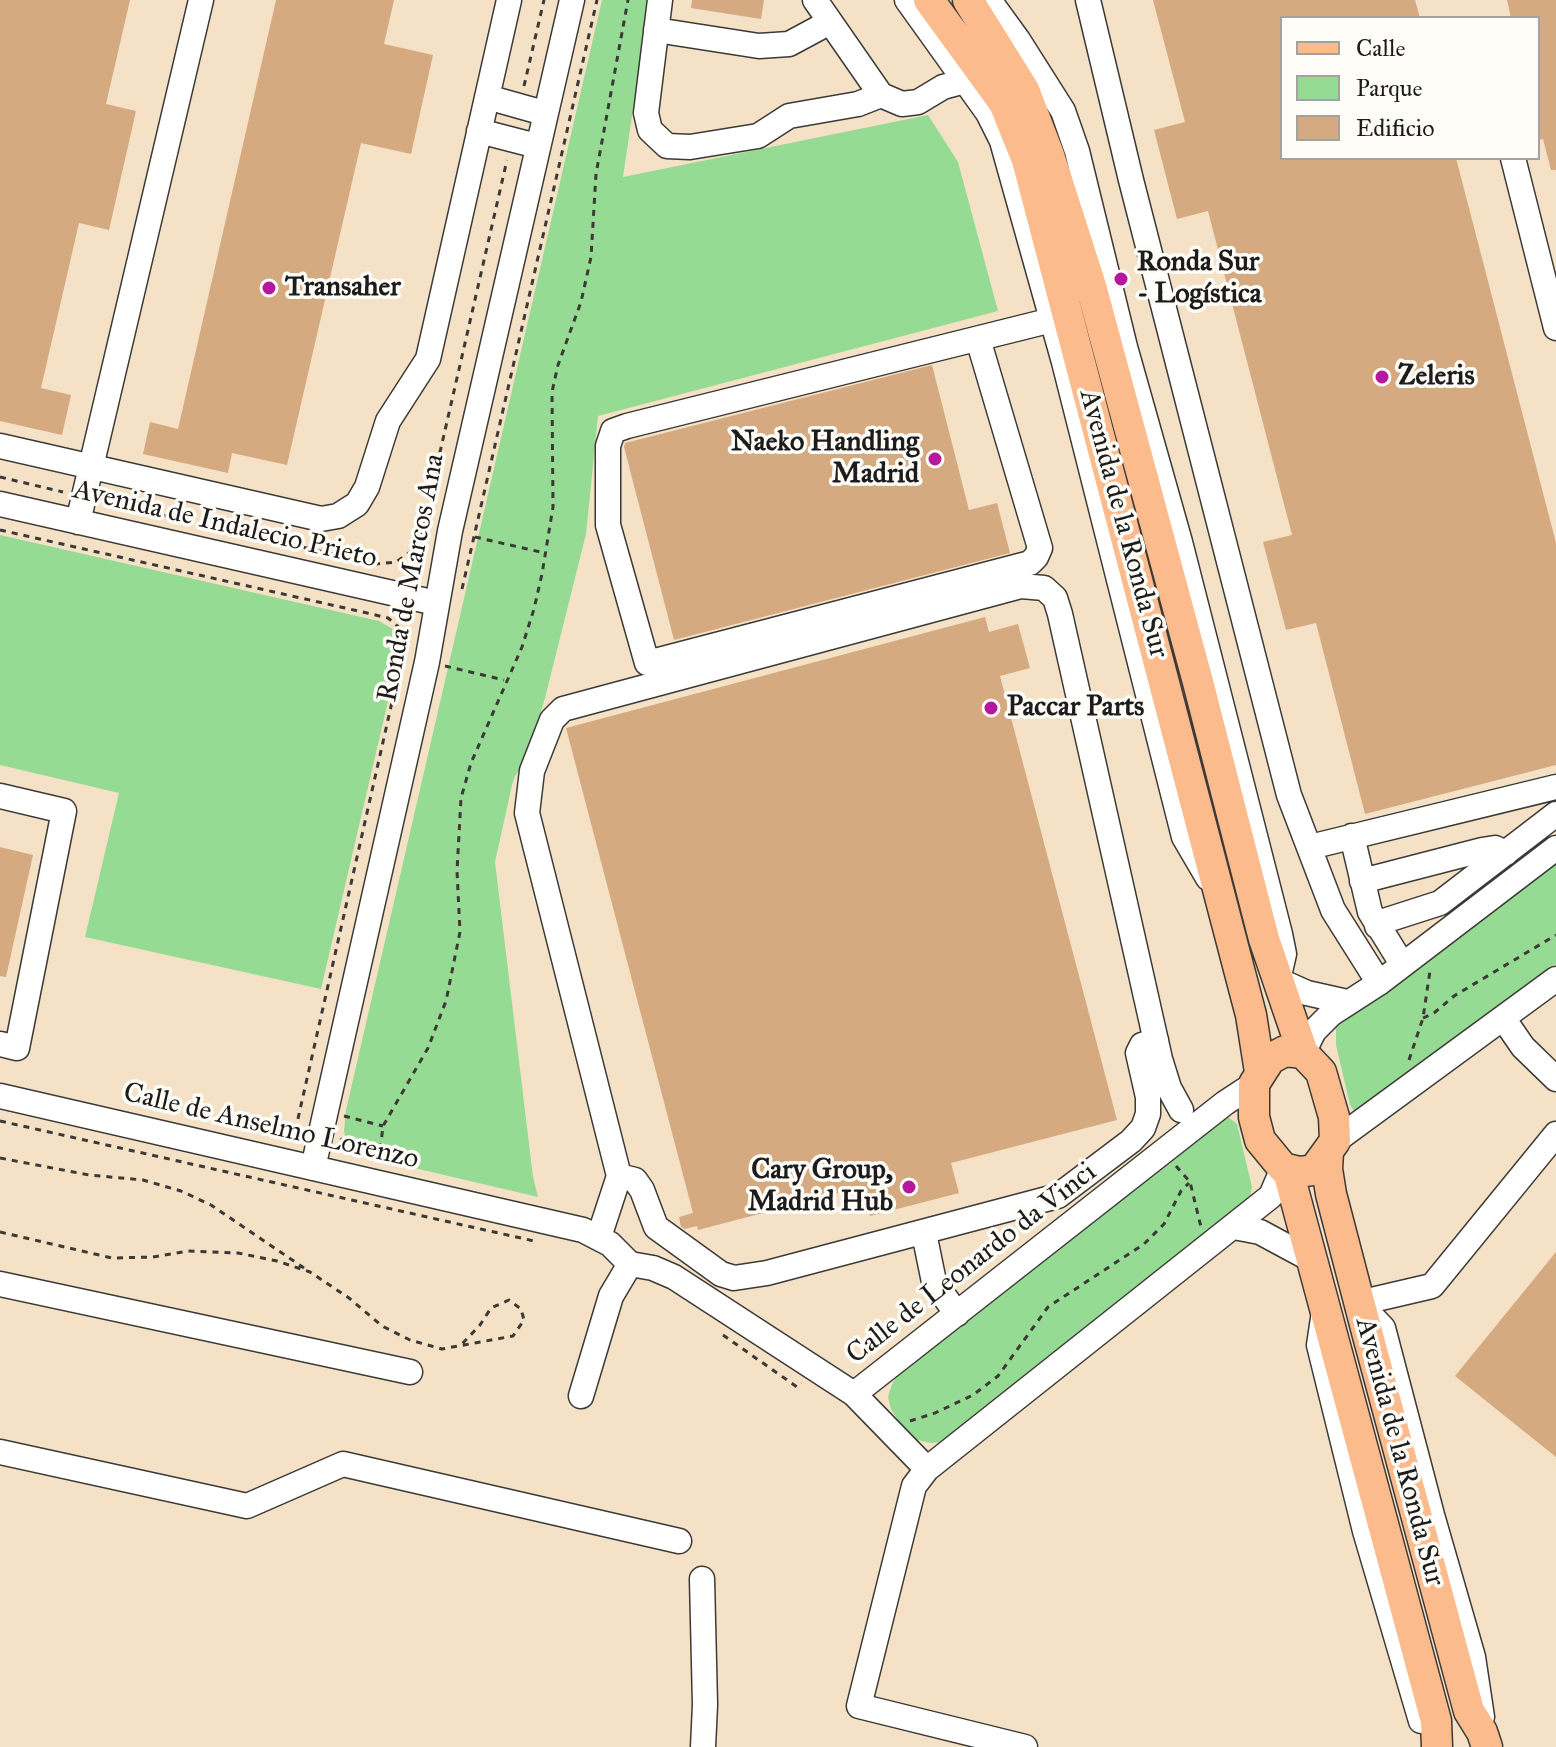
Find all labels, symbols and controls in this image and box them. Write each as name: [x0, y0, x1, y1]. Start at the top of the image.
legend: [1280, 16, 1540, 160]
text: Calle: [1356, 33, 1405, 63]
text: Parque: [1356, 73, 1423, 103]
text: Edificio: [1356, 113, 1435, 143]
place label: Ronda Sur - Logística: [1137, 246, 1262, 312]
marker: Ronda Sur - Logística: [1112, 270, 1130, 288]
place label: Transaher: [285, 271, 401, 305]
marker: Transaher: [260, 279, 278, 297]
place label: Zeleris: [1398, 360, 1475, 394]
marker: Zeleris: [1373, 368, 1391, 386]
street label: Avenida de la Ronda Sur: [1071, 386, 1175, 662]
place label: Naeko Handling Madrid: [731, 426, 919, 492]
marker: Naeko Handling Madrid: [926, 450, 944, 468]
street label: Ronda de Marcos Ana: [371, 451, 453, 705]
street label: Avenida de Indalecio Prieto: [70, 474, 380, 576]
place label: Paccar Parts: [1007, 691, 1144, 725]
marker: Paccar Parts: [982, 699, 1000, 717]
street label: Calle de Anselmo Lorenzo: [120, 1077, 422, 1177]
place label: Cary Group, Madrid Hub: [748, 1154, 893, 1220]
street label: Calle de Leonardo da Vinci: [840, 1156, 1104, 1372]
marker: Cary Group, Madrid Hub: [900, 1178, 918, 1196]
street label: Avenida de la Ronda Sur: [1347, 1314, 1451, 1590]

